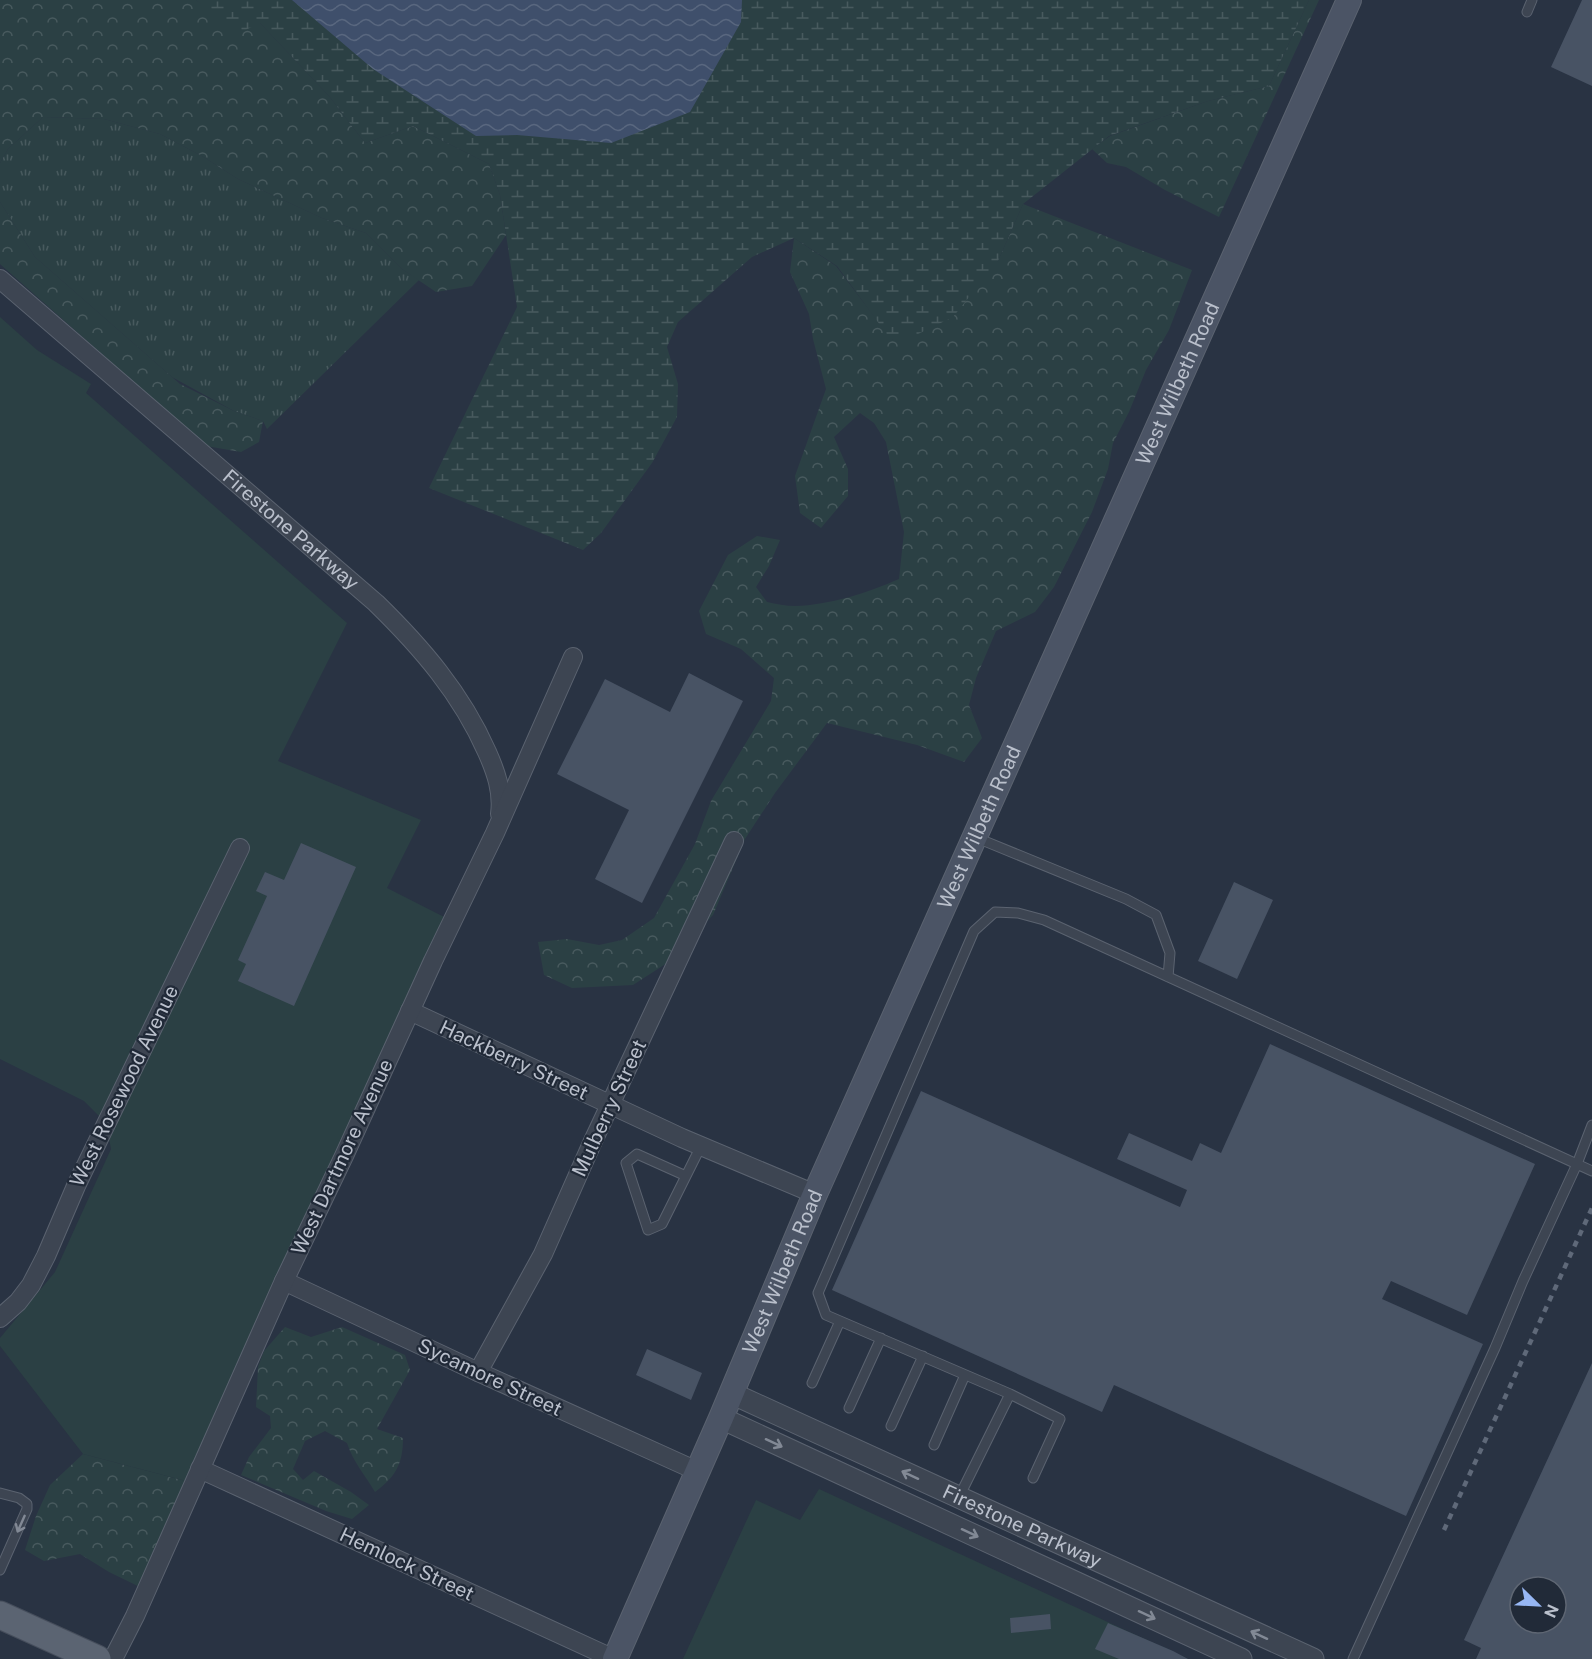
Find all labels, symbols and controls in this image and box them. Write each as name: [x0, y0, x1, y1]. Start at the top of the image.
street label: West Wilbeth Road: [1131, 298, 1224, 469]
street label: Firestone Parkway: [218, 464, 364, 595]
street label: West Wilbeth Road: [932, 742, 1026, 912]
street label: West Rosewood Avenue: [65, 981, 183, 1191]
street label: Hackberry Street: [436, 1015, 592, 1105]
street label: Mulberry Street: [567, 1036, 651, 1180]
street label: West Dartmore Avenue: [286, 1055, 398, 1259]
street label: West Wilbeth Road: [737, 1186, 828, 1357]
street label: Sycamore Street: [414, 1333, 566, 1421]
one-way arrow: [765, 1437, 783, 1449]
one-way arrow: [902, 1468, 920, 1480]
street label: Firestone Parkway: [939, 1479, 1106, 1573]
one-way arrow: [15, 1515, 26, 1533]
street label: Hemlock Street: [336, 1522, 478, 1606]
one-way arrow: [961, 1528, 979, 1540]
north arrow: [1508, 1575, 1568, 1635]
text: N: [1540, 1601, 1562, 1620]
one-way arrow: [1138, 1610, 1156, 1622]
one-way arrow: [1251, 1628, 1269, 1640]

